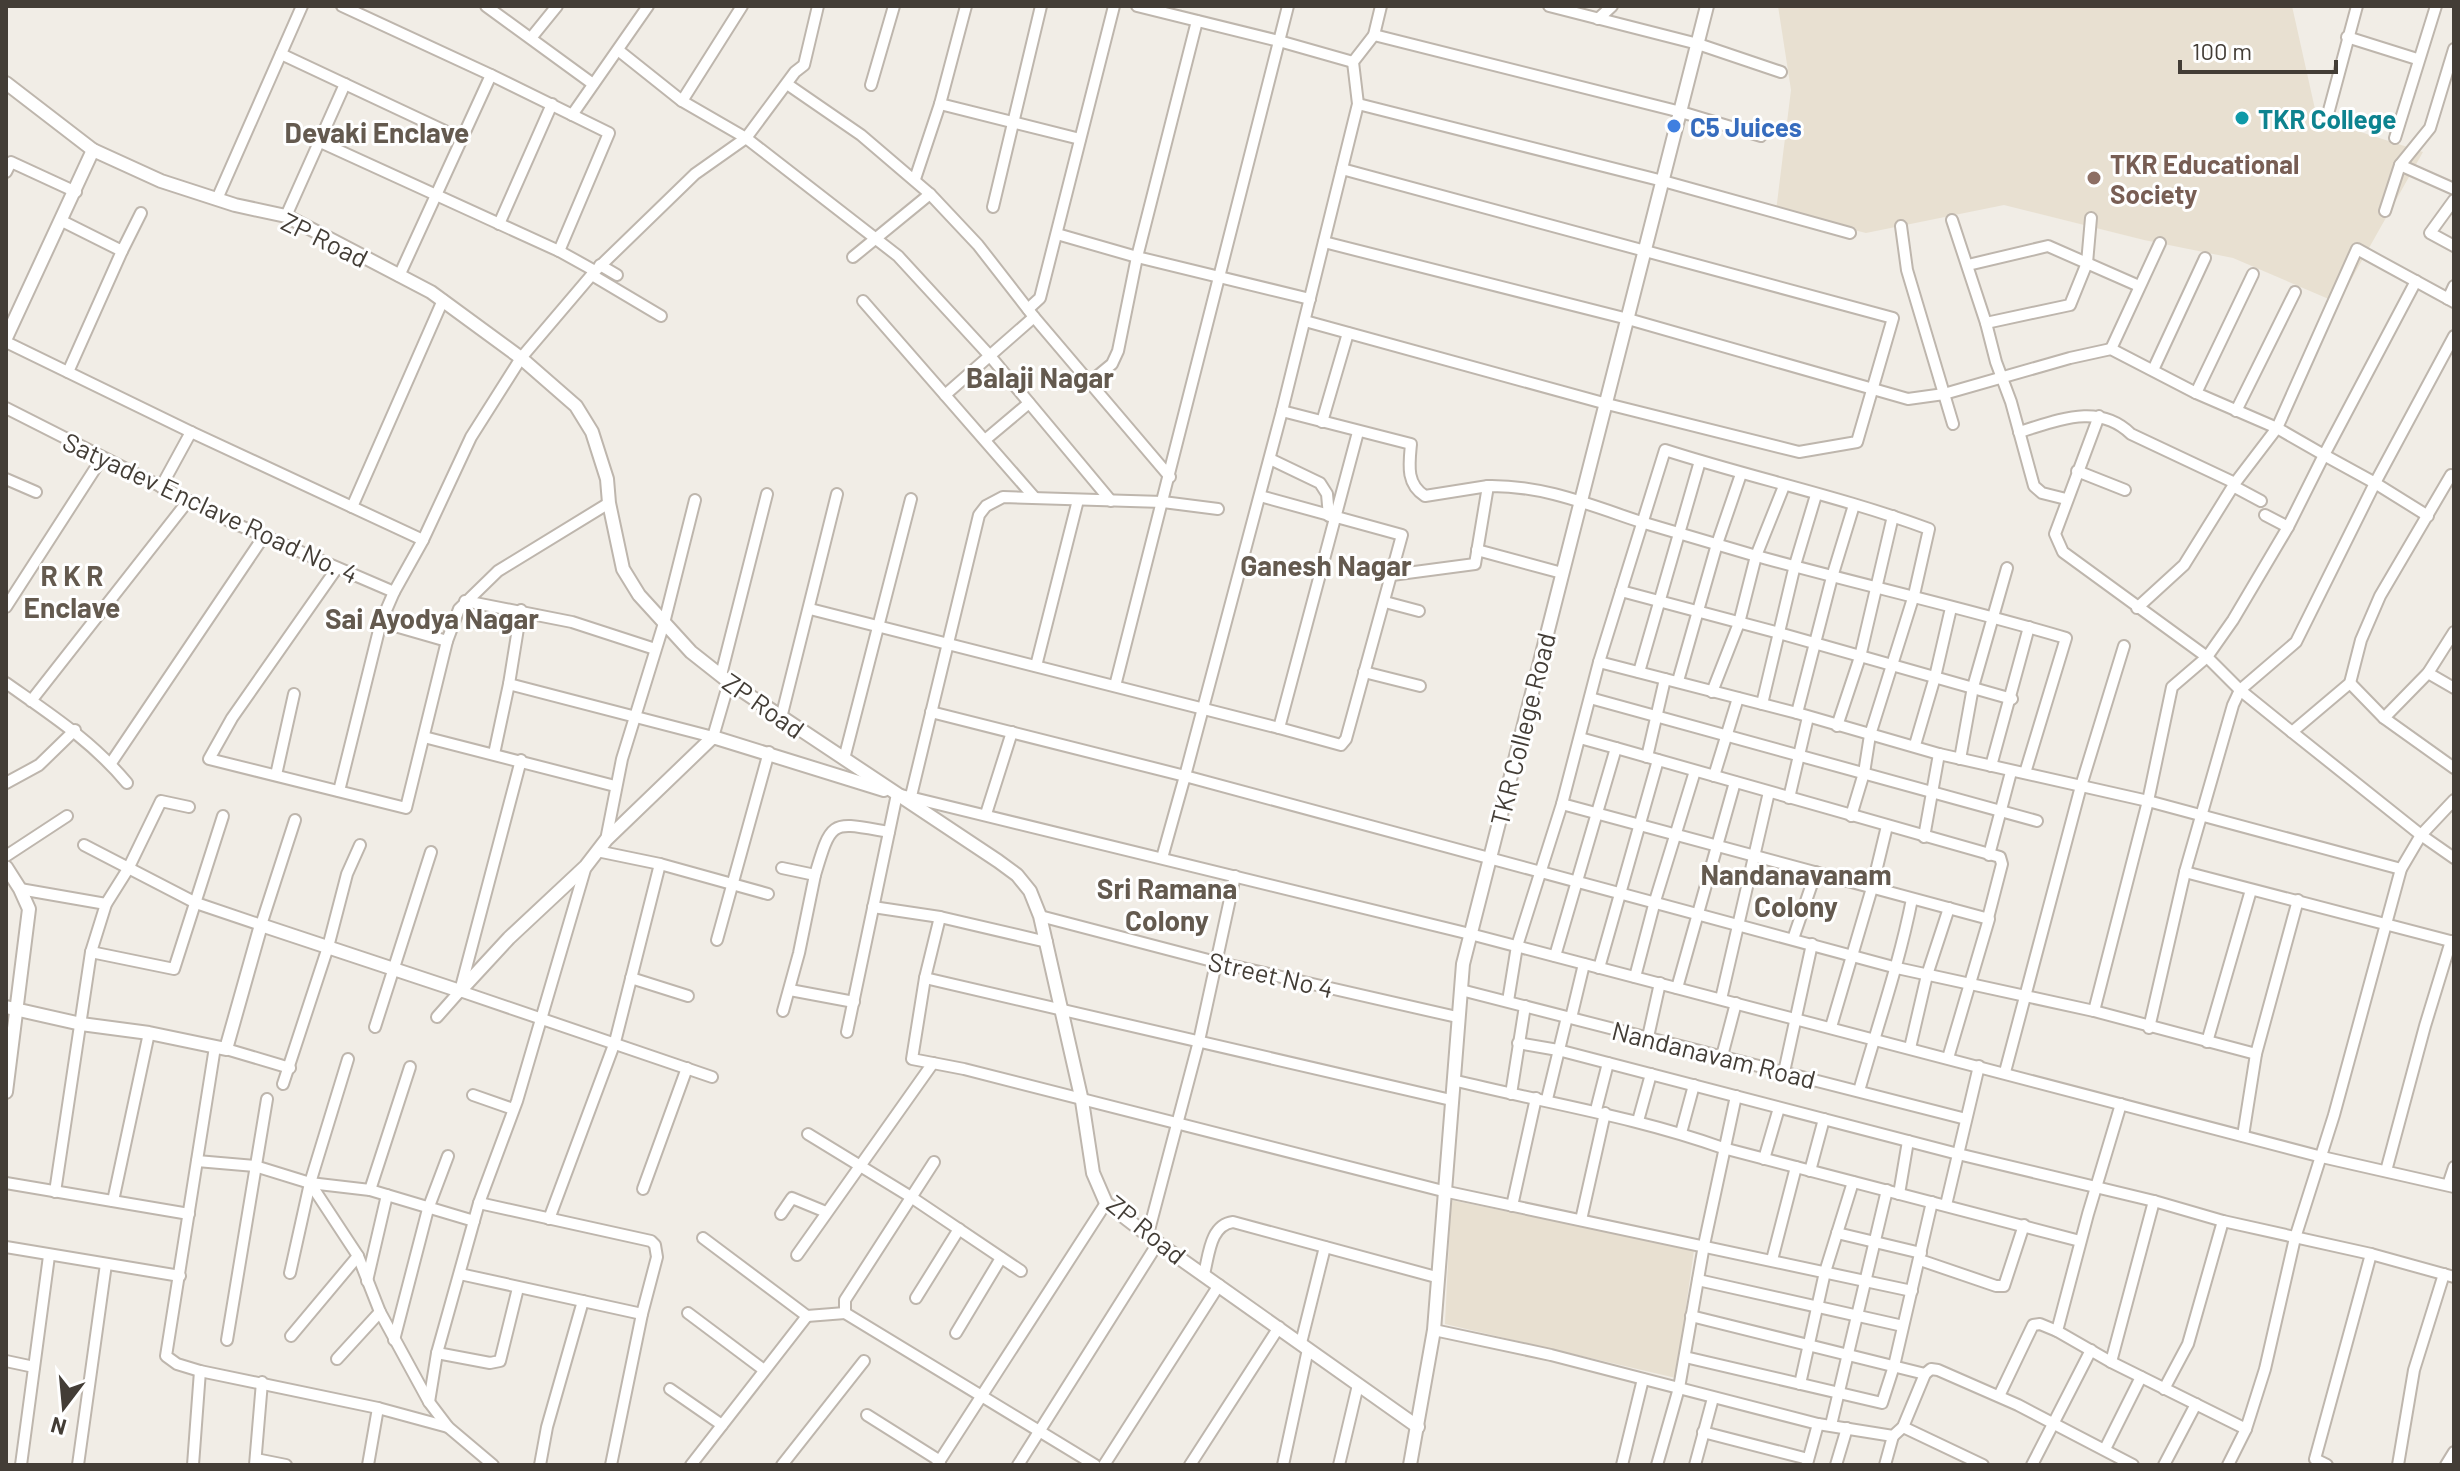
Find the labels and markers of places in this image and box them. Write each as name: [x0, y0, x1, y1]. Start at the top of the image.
place label: TKR College: [2258, 103, 2396, 134]
marker: TKR College: [2233, 109, 2251, 127]
place label: C5 Juices: [1690, 111, 1802, 142]
marker: C5 Juices: [1665, 117, 1683, 135]
place label: TKR Educational Society: [2110, 148, 2299, 209]
marker: TKR Educational Society: [2085, 169, 2103, 187]

